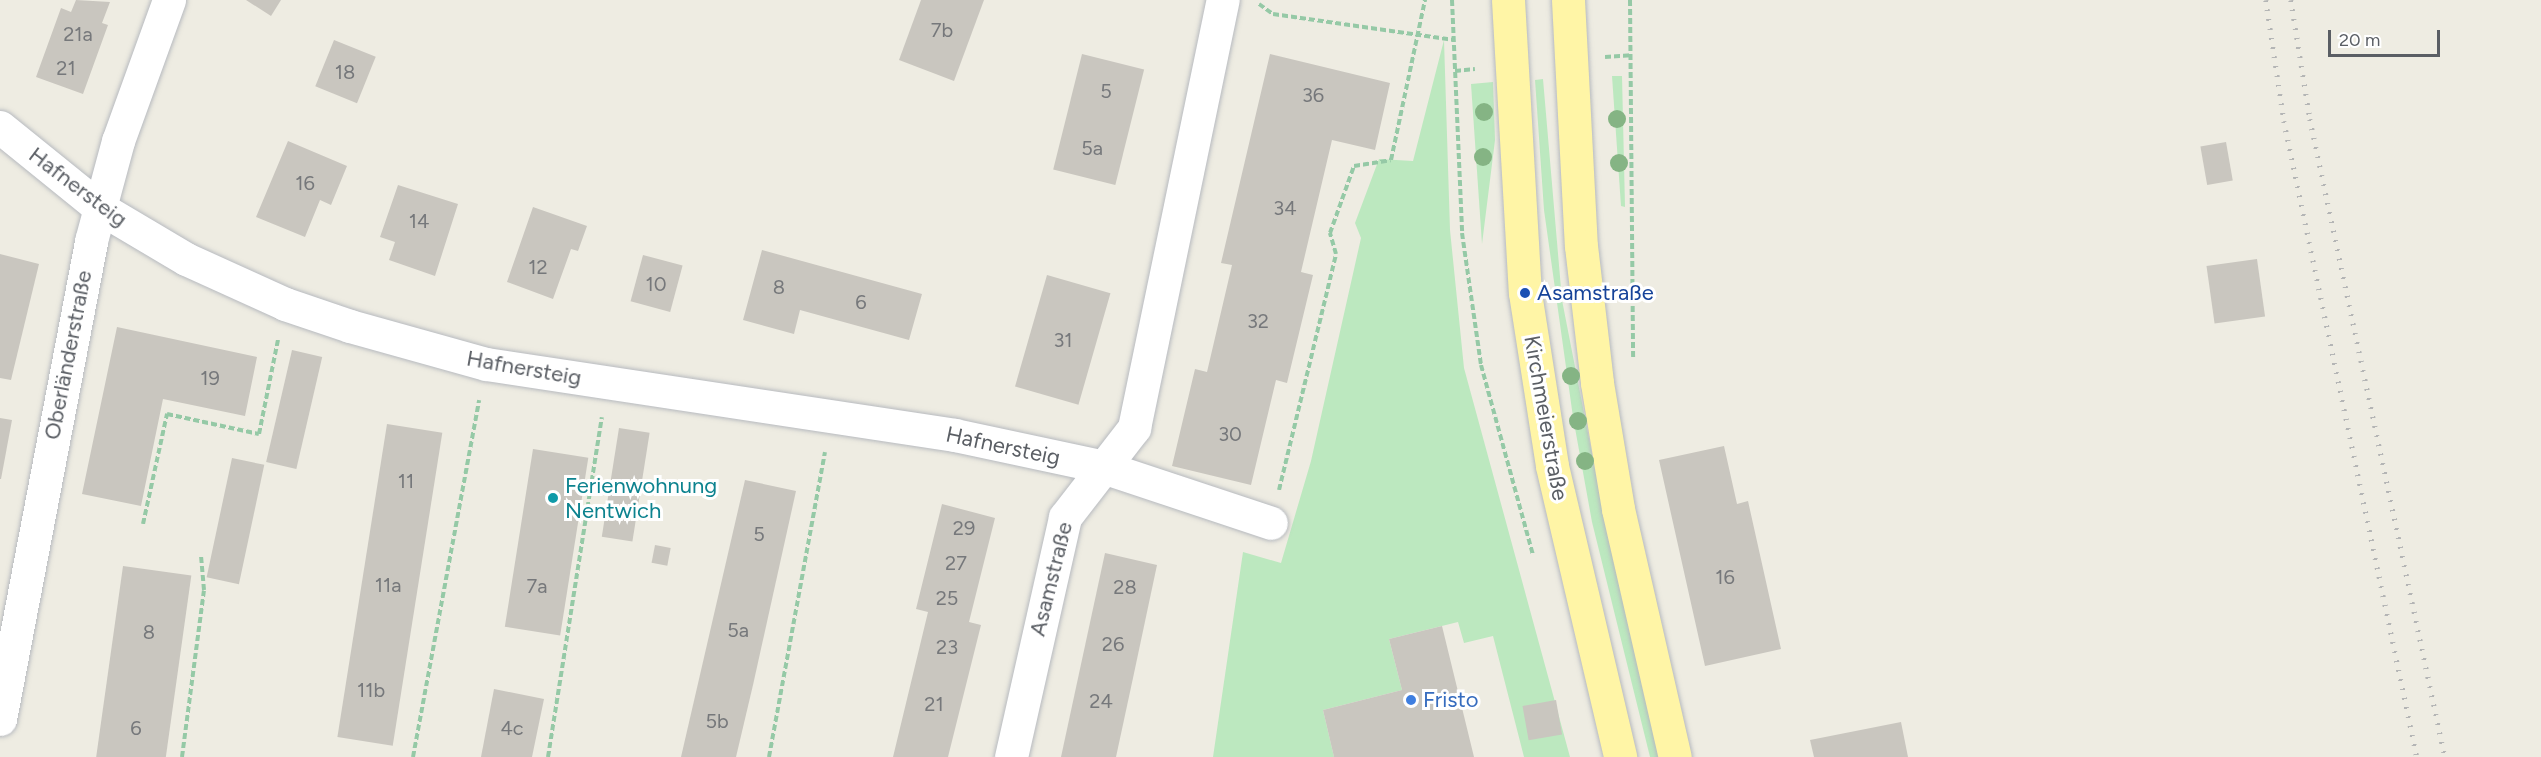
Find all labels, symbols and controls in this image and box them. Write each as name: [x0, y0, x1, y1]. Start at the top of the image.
house number: 7b: [931, 18, 953, 42]
scale bar: [2331, 18, 2444, 56]
house number: 21a: [63, 22, 93, 46]
text: 20 m: [2339, 29, 2380, 51]
house number: 21: [56, 56, 76, 80]
house number: 18: [335, 60, 355, 84]
house number: 5: [1100, 79, 1112, 103]
house number: 36: [1302, 83, 1324, 107]
house number: 5a: [1081, 136, 1103, 160]
street label: Hafnersteig: [24, 142, 132, 232]
house number: 16: [295, 171, 315, 195]
house number: 34: [1273, 196, 1297, 220]
house number: 14: [409, 209, 429, 233]
house number: 12: [528, 255, 548, 279]
street label: Oberländerstraße: [39, 268, 97, 442]
house number: 10: [645, 272, 667, 296]
house number: 8: [773, 275, 785, 299]
place label: Asamstraße: [1537, 280, 1654, 306]
marker: Asamstraße: [1518, 286, 1532, 300]
house number: 6: [855, 290, 867, 314]
house number: 32: [1247, 309, 1269, 333]
house number: 31: [1053, 328, 1073, 352]
street label: Kirchmeierstraße: [1518, 333, 1574, 503]
street label: Hafnersteig: [465, 345, 583, 391]
house number: 19: [200, 366, 220, 390]
street label: Hafnersteig: [943, 421, 1063, 471]
house number: 30: [1218, 422, 1242, 446]
house number: 11: [398, 469, 414, 493]
place label: Ferienwohnung Nentwich: [565, 472, 717, 524]
marker: Ferienwohnung Nentwich: [546, 491, 560, 505]
house number: 29: [953, 516, 975, 540]
street label: Asamstraße: [1024, 519, 1078, 639]
house number: 5: [753, 522, 765, 546]
house number: 27: [945, 551, 967, 575]
house number: 16: [1715, 565, 1735, 589]
house number: 11a: [375, 573, 401, 597]
house number: 7a: [527, 574, 547, 598]
house number: 28: [1113, 575, 1137, 599]
house number: 25: [936, 586, 958, 610]
house number: 5a: [727, 618, 749, 642]
house number: 8: [143, 620, 155, 644]
house number: 26: [1102, 632, 1124, 656]
house number: 23: [936, 635, 958, 659]
house number: 11b: [357, 678, 385, 702]
place label: Fristo: [1423, 687, 1479, 713]
house number: 24: [1089, 689, 1113, 713]
house number: 21: [924, 692, 944, 716]
marker: Fristo: [1404, 693, 1418, 707]
house number: 5b: [705, 709, 729, 733]
house number: 6: [130, 716, 142, 740]
house number: 4c: [500, 716, 524, 740]

